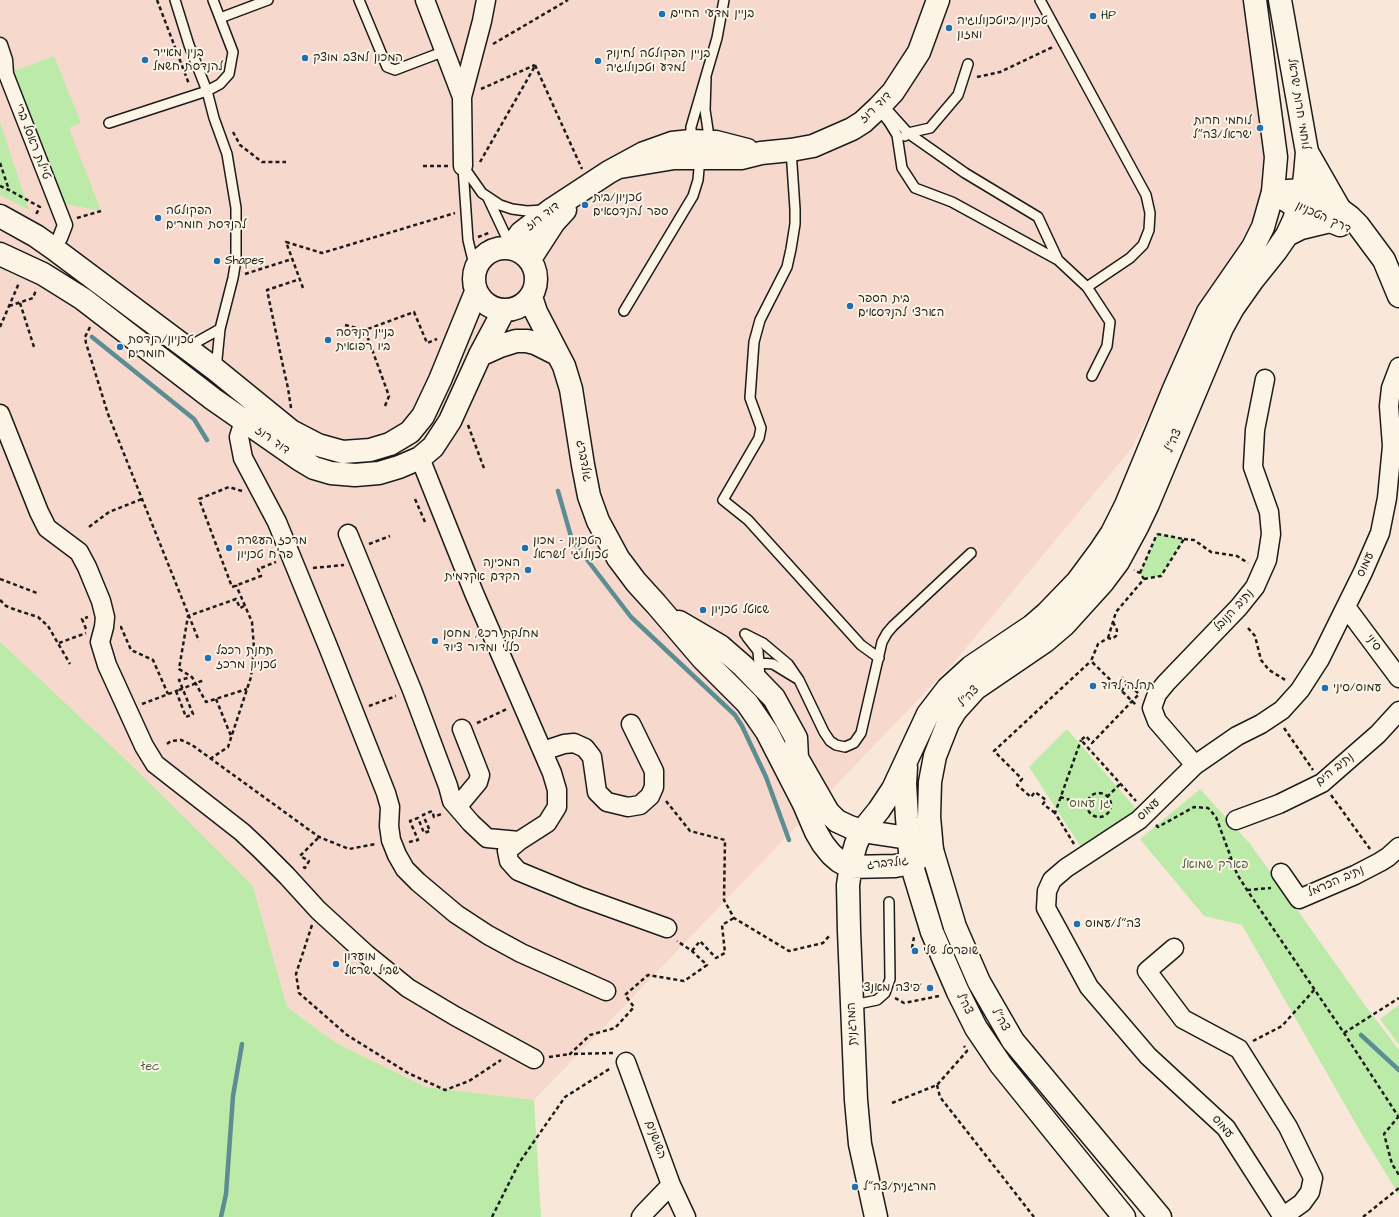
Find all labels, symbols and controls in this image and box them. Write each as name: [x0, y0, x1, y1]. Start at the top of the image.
place label: בניין מדעי החיים: [670, 7, 754, 21]
marker: בניין מדעי החיים: [657, 9, 667, 19]
place label: HP: [1101, 9, 1116, 23]
marker: HP: [1088, 11, 1098, 21]
place label: טכניון/ביוטכנולוגיה ומזון: [957, 14, 1048, 42]
marker: טכניון/ביוטכנולוגיה ומזון: [944, 23, 954, 33]
place label: בנין מאייר להנדסת חשמל: [153, 46, 223, 74]
place label: בניין הפקולטה לחינוך למדע וטכנולוגיה: [606, 47, 710, 75]
place label: המכון למצב מוצק: [313, 51, 403, 65]
marker: המכון למצב מוצק: [300, 53, 310, 63]
marker: בנין מאייר להנדסת חשמל: [140, 55, 150, 65]
marker: בניין הפקולטה לחינוך למדע וטכנולוגיה: [593, 56, 603, 66]
street label: לוחמי חרות ישראל: [1284, 57, 1312, 151]
street label: דוד רוז: [857, 89, 895, 127]
street label: טיילת ראסל ברי: [11, 102, 53, 182]
place label: לוחמי חרות ישראל/צה״ל: [1193, 114, 1252, 142]
marker: לוחמי חרות ישראל/צה״ל: [1255, 123, 1265, 133]
place label: טכניון/בית ספר להנדסאים: [593, 191, 668, 219]
street label: דוד רוז: [523, 199, 563, 235]
street label: דרך הטכניון: [1293, 199, 1353, 237]
marker: טכניון/בית ספר להנדסאים: [580, 200, 590, 210]
place label: הפקולטה להנדסת חומרים: [166, 204, 246, 232]
marker: הפקולטה להנדסת חומרים: [153, 213, 163, 223]
place label: Shapes: [225, 254, 264, 268]
marker: Shapes: [212, 256, 222, 266]
place label: בית הספר הארצי להנדסאים: [858, 292, 944, 320]
marker: בית הספר הארצי להנדסאים: [845, 301, 855, 311]
place label: בניין הנדסה ביו רפואית: [336, 326, 394, 354]
place label: טכניון/הנדסת חומרים: [128, 333, 194, 361]
marker: בניין הנדסה ביו רפואית: [323, 335, 333, 345]
marker: טכניון/הנדסת חומרים: [115, 342, 125, 352]
street label: דוד רוז: [252, 424, 292, 458]
street label: צה״ל: [1163, 427, 1185, 455]
street label: גולדברג: [572, 439, 594, 483]
place label: מרכז העשרה פר"ח טכניון: [237, 534, 307, 562]
place label: הטכניון - מכון טכנולוגי לישראל: [533, 534, 608, 562]
marker: מרכז העשרה פר"ח טכניון: [224, 543, 234, 553]
marker: הטכניון - מכון טכנולוגי לישראל: [520, 543, 530, 553]
street label: עמוס: [1354, 550, 1378, 580]
place label: המכינה הקדם אקדמית: [445, 556, 520, 584]
marker: המכינה הקדם אקדמית: [523, 565, 533, 575]
street label: נתיב הנובל: [1211, 587, 1257, 635]
place label: שאטל טכניון: [711, 603, 769, 617]
marker: שאטל טכניון: [698, 605, 708, 615]
place label: מחלקת רכש, מחסן כללי ומדור ציוד: [443, 627, 539, 655]
street label: סיני: [1362, 632, 1384, 654]
marker: מחלקת רכש, מחסן כללי ומדור ציוד: [430, 636, 440, 646]
place label: תחנת רכבל טכניון מרכז: [216, 644, 277, 672]
marker: תחנת רכבל טכניון מרכז: [203, 653, 213, 663]
place label: תהלה לדוד: [1101, 679, 1155, 693]
marker: תהלה לדוד: [1088, 681, 1098, 691]
place label: עמוס/סיני: [1333, 681, 1381, 695]
street label: צה״ל: [955, 683, 983, 711]
marker: עמוס/סיני: [1320, 683, 1330, 693]
street label: נתיב הים: [1313, 750, 1357, 790]
street label: עמוס: [1135, 796, 1163, 824]
park label: גן עמוס: [1069, 797, 1111, 811]
street label: גולדברג: [866, 855, 910, 873]
park label: פארק שמואל: [1182, 858, 1248, 872]
street label: נתיב הכרמל: [1306, 863, 1366, 901]
place label: צה״ל/עמוס: [1085, 917, 1141, 931]
marker: צה״ל/עמוס: [1072, 919, 1082, 929]
place label: שופרסל שלי: [923, 944, 979, 958]
marker: שופרסל שלי: [910, 946, 920, 956]
place label: מועדון שביל ישראל: [344, 950, 399, 978]
marker: מועדון שביל ישראל: [331, 959, 341, 969]
place label: פיצה מאנצ': [864, 981, 922, 995]
marker: פיצה מאנצ': [925, 983, 935, 993]
street label: צה"ל: [953, 991, 975, 1017]
street label: המרגנית: [845, 1002, 861, 1046]
street label: צה״ל: [988, 1006, 1012, 1034]
park label: tec: [141, 1060, 159, 1074]
street label: עמוס: [1208, 1113, 1236, 1141]
street label: השושנים: [641, 1119, 669, 1161]
place label: המרגנית/צה״ל: [863, 1180, 936, 1194]
marker: המרגנית/צה״ל: [850, 1182, 860, 1192]

